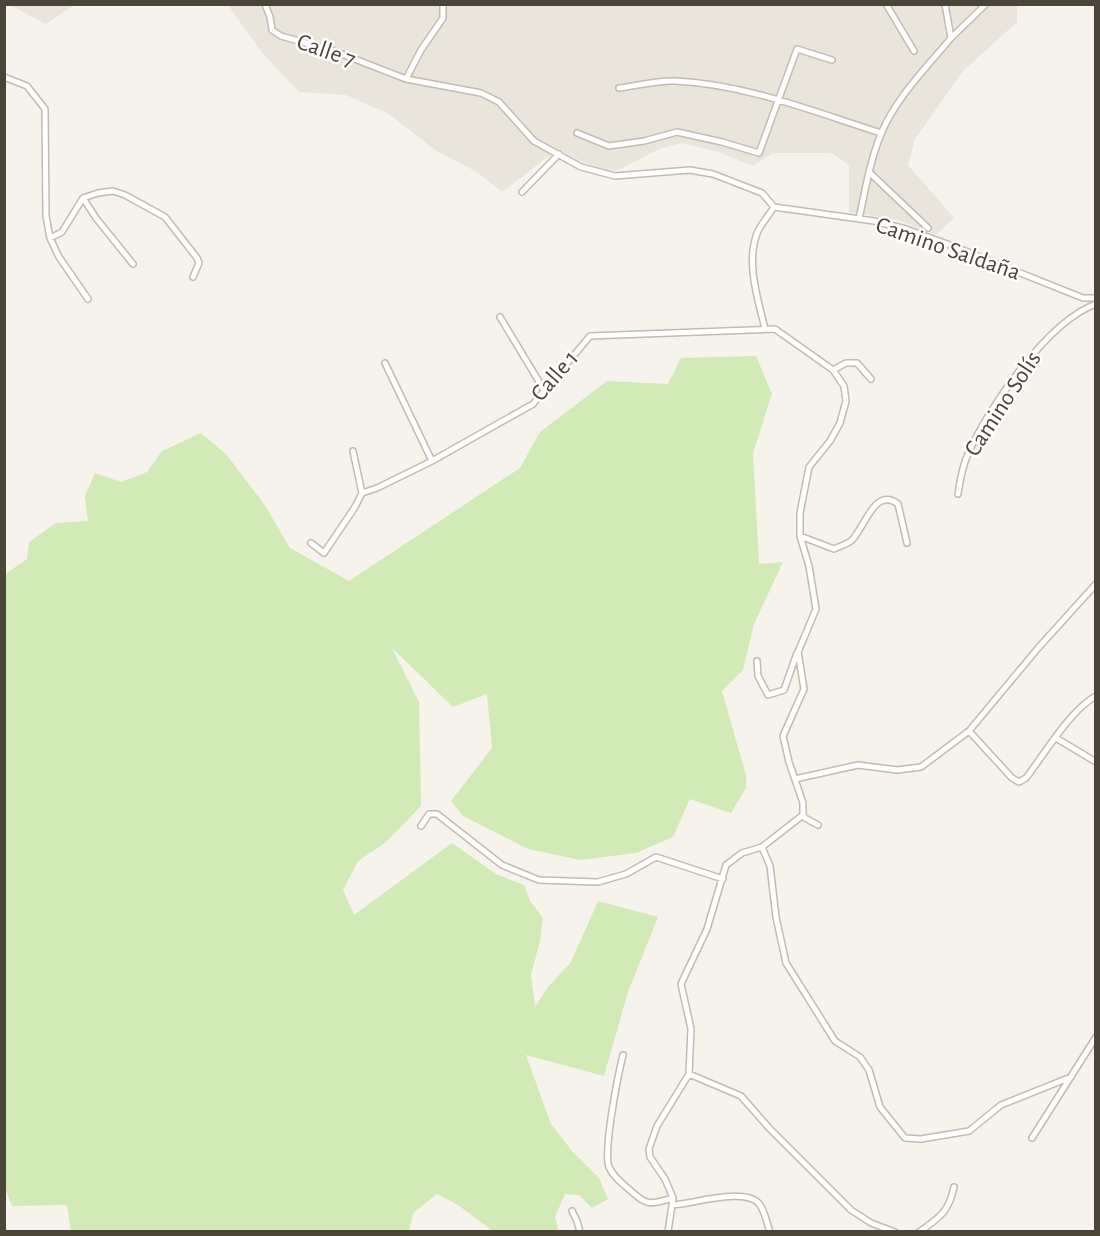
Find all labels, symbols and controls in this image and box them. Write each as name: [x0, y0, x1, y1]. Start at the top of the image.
street label: Calle 7: [294, 30, 358, 72]
street label: Camino Saldaña: [873, 213, 1023, 285]
street label: Calle 1: [527, 346, 583, 406]
street label: Camino Solís: [960, 347, 1046, 461]

